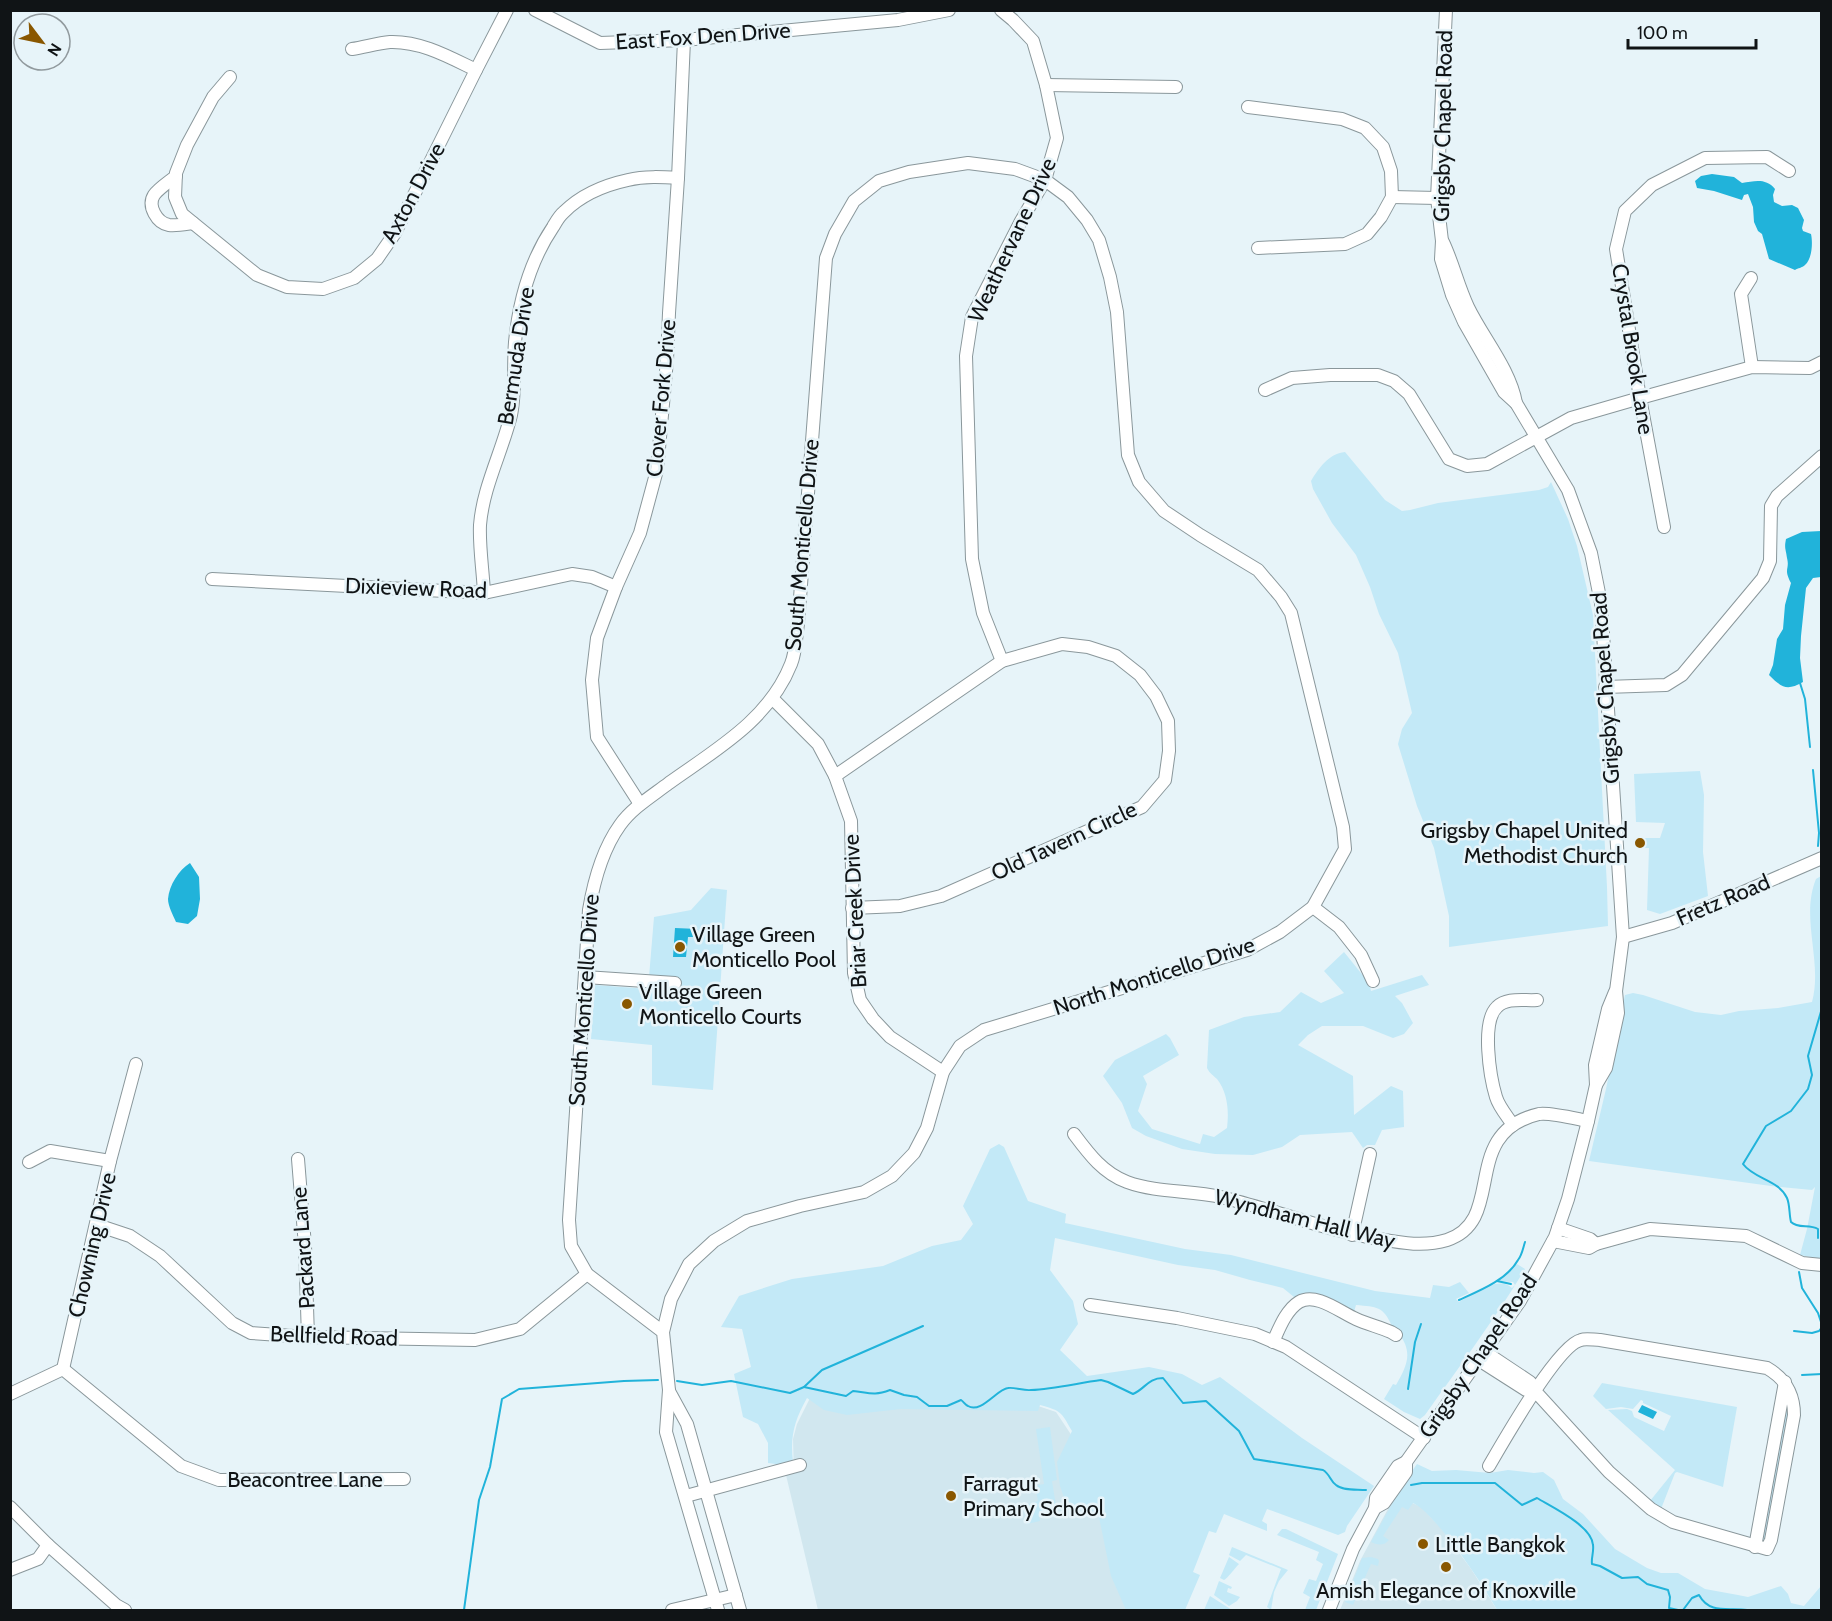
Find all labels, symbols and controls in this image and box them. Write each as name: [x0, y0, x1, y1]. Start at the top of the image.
north arrow: [12, 12, 72, 72]
scale bar: [1628, 12, 1756, 50]
street label: East Fox Den Drive: [614, 16, 792, 56]
text: 100 m: [1637, 22, 1688, 44]
street label: Grigsby Chapel Road: [1428, 30, 1458, 222]
text: N: [43, 40, 65, 60]
street label: Axton Drive: [375, 138, 451, 248]
street label: Weathervane Drive: [962, 154, 1062, 326]
street label: Crystal Brook Lane: [1606, 262, 1660, 436]
street label: Bermuda Drive: [492, 285, 540, 427]
street label: Clover Fork Drive: [641, 318, 681, 478]
street label: South Monticello Drive: [779, 438, 825, 652]
street label: Dixieview Road: [344, 572, 488, 604]
street label: Grigsby Chapel Road: [1585, 591, 1625, 785]
street label: Old Tavern Circle: [987, 795, 1141, 887]
place label: Grigsby Chapel United Methodist Church: [1421, 817, 1628, 869]
street label: Briar Creek Drive: [837, 833, 873, 989]
marker: Grigsby Chapel United Methodist Church: [1633, 836, 1647, 850]
street label: Fretz Road: [1672, 868, 1774, 932]
street label: South Monticello Drive: [563, 893, 605, 1107]
place label: Village Green Monticello Pool: [692, 921, 837, 973]
street label: North Monticello Drive: [1050, 931, 1258, 1021]
marker: Village Green Monticello Pool: [673, 940, 687, 954]
place label: Village Green Monticello Courts: [639, 978, 802, 1030]
marker: Village Green Monticello Courts: [620, 997, 634, 1011]
street label: Chowning Drive: [62, 1170, 122, 1320]
street label: Wyndham Hall Way: [1212, 1183, 1398, 1255]
street label: Packard Lane: [285, 1186, 321, 1310]
street label: Grigsby Chapel Road: [1413, 1269, 1543, 1443]
street label: Bellfield Road: [270, 1320, 398, 1352]
street label: Beacontree Lane: [227, 1466, 383, 1493]
place label: Farragut Primary School: [963, 1470, 1105, 1522]
marker: Farragut Primary School: [944, 1489, 958, 1503]
place label: Little Bangkok: [1435, 1531, 1565, 1558]
marker: Little Bangkok: [1416, 1537, 1430, 1551]
marker: Amish Elegance of Knoxville: [1439, 1560, 1453, 1574]
place label: Amish Elegance of Knoxville: [1316, 1577, 1576, 1604]

